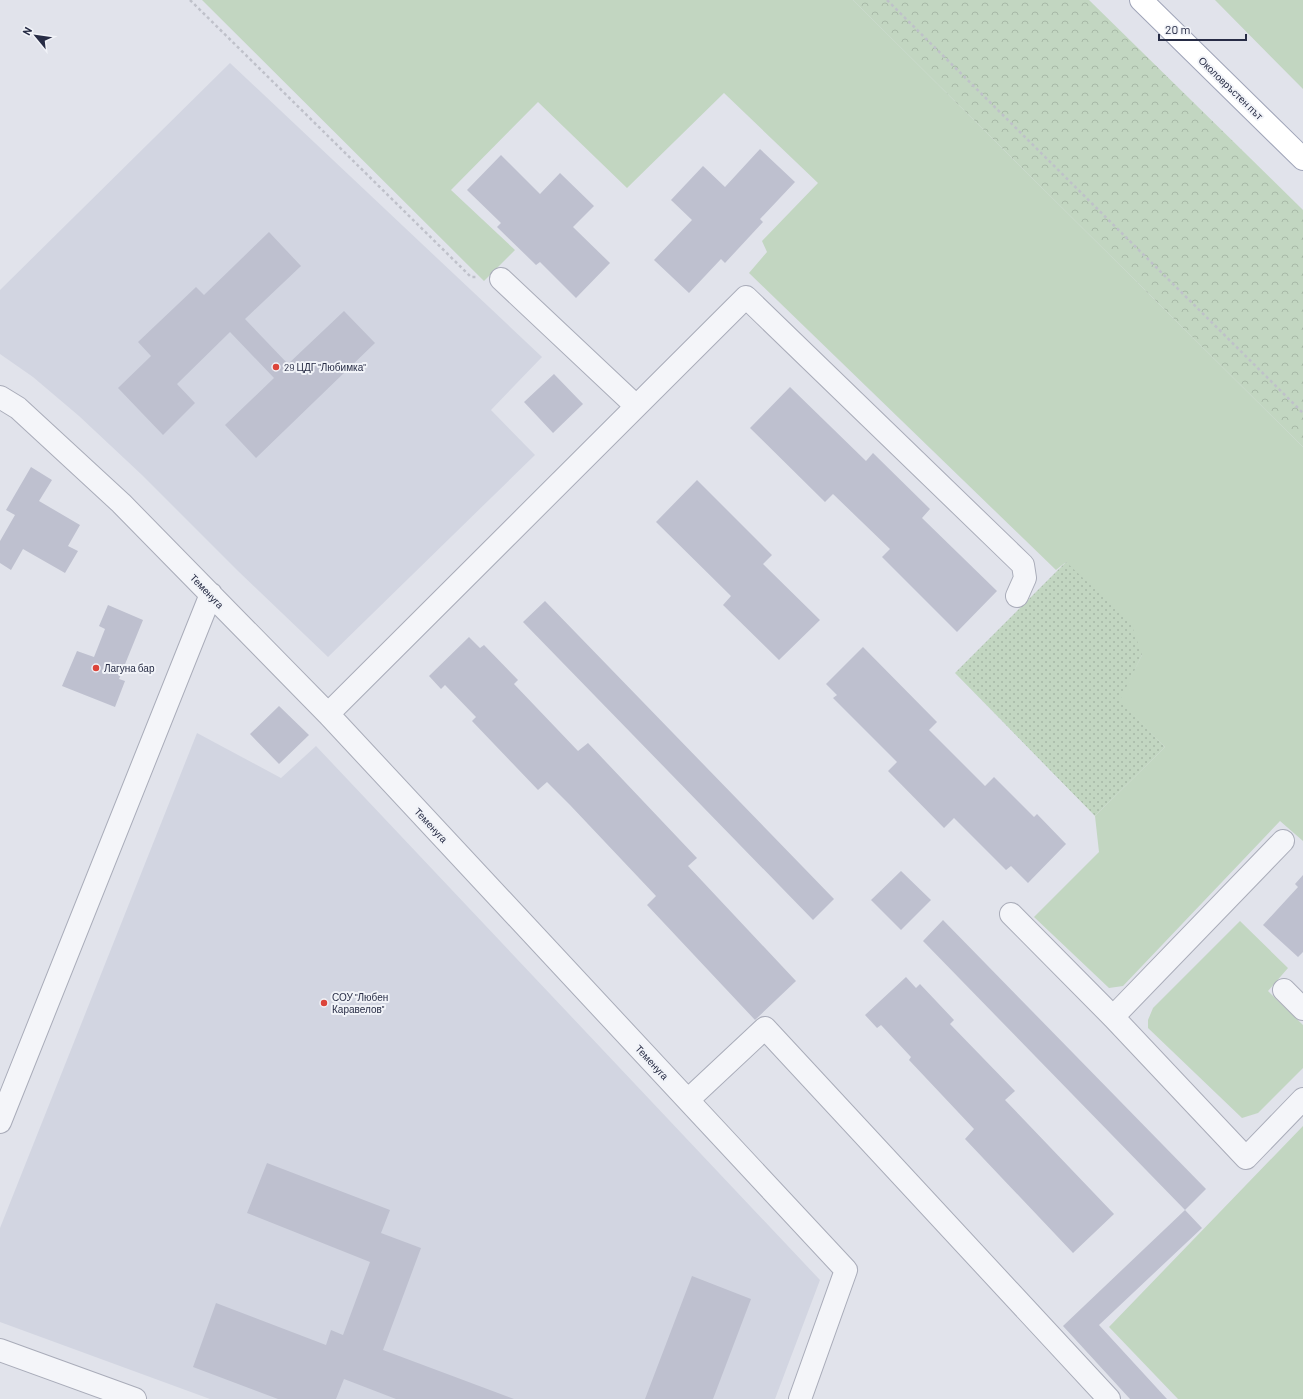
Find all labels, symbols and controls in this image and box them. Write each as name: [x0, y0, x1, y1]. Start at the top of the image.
north arrow: [16, 16, 56, 56]
scale bar: [1159, 16, 1246, 42]
text: 20 m: [1165, 22, 1191, 36]
text: N: [19, 25, 34, 37]
street label: Околовръстен път: [1196, 54, 1266, 122]
place label: 29 ЦДГ "Любимка": [284, 361, 366, 373]
marker: 29 ЦДГ "Любимка": [271, 362, 281, 372]
street label: Теменуга: [188, 571, 227, 611]
place label: Лагуна бар: [104, 662, 155, 674]
marker: Лагуна бар: [91, 663, 101, 673]
street label: Теменуга: [412, 805, 450, 845]
place label: СОУ "Любен Каравелов": [332, 991, 388, 1015]
marker: СОУ "Любен Каравелов": [319, 998, 329, 1008]
street label: Теменуга: [633, 1042, 671, 1082]

